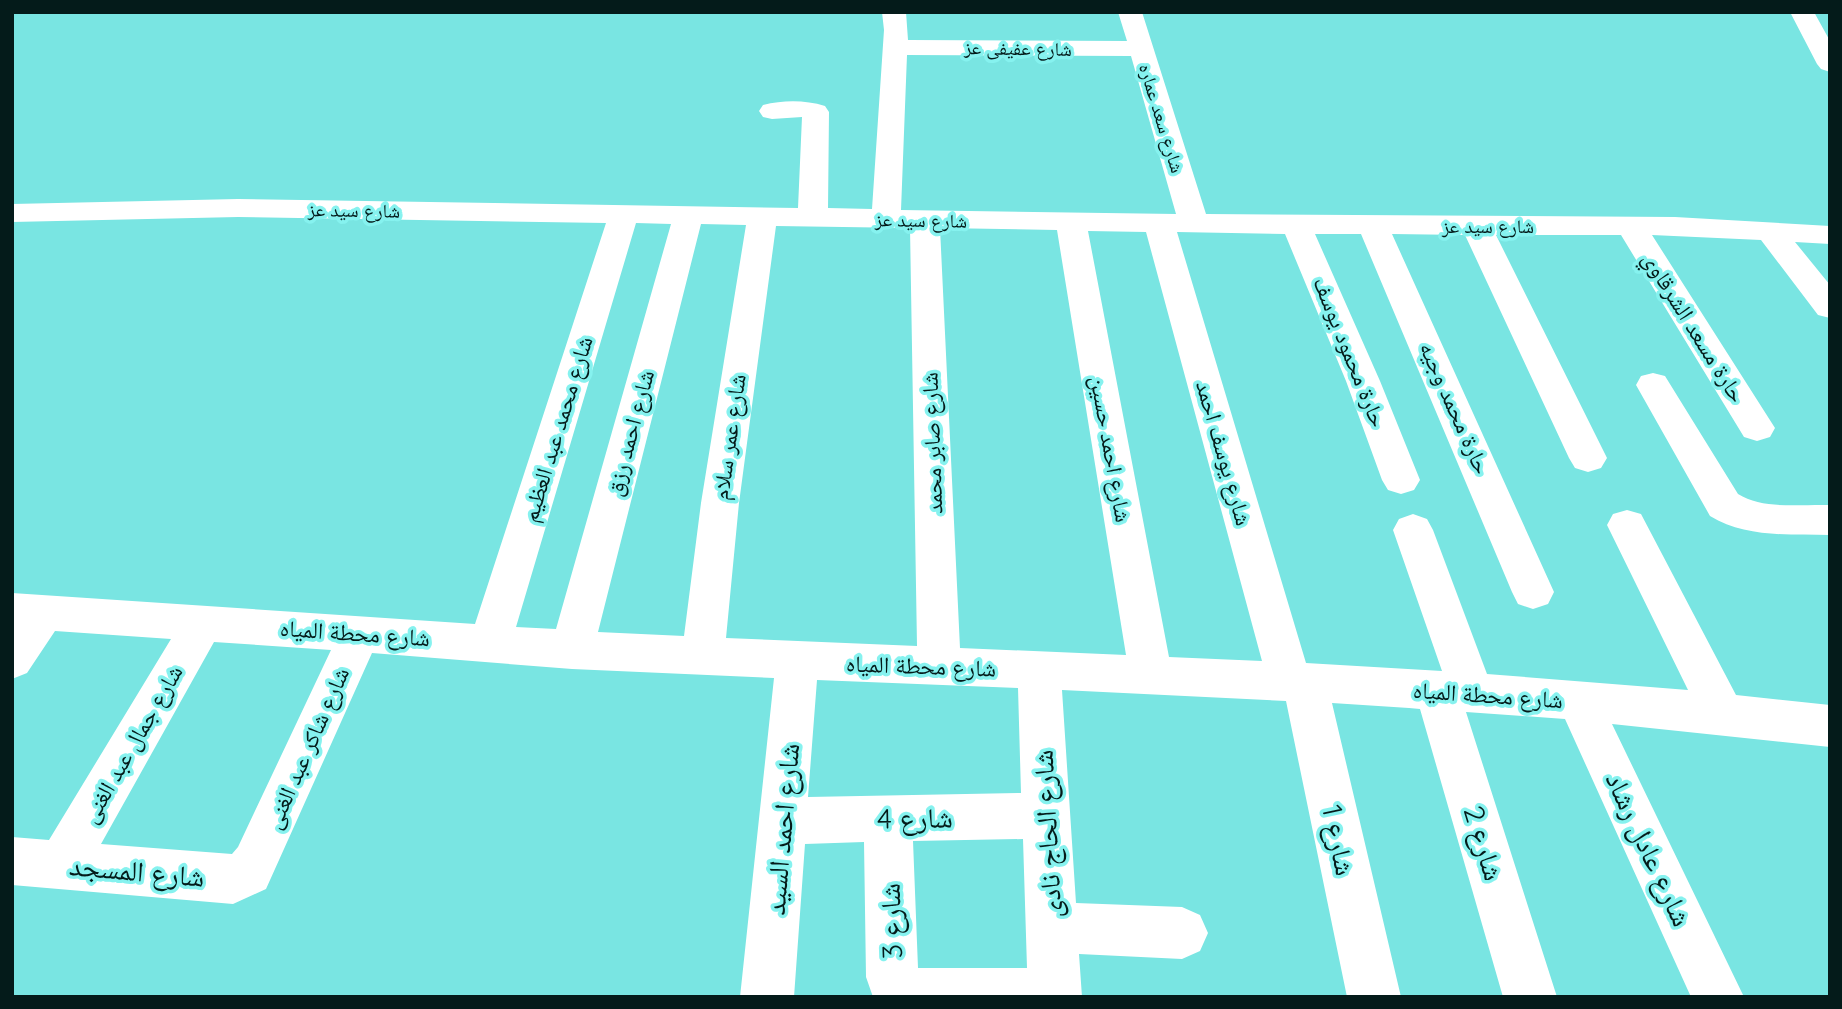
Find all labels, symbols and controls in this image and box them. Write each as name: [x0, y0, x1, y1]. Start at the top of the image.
street label: شارع عفيفى عز: [963, 35, 1072, 61]
street label: شارع سعد عماره: [1134, 60, 1190, 176]
street label: شارع سيد عز: [307, 197, 400, 223]
street label: شارع سيد عز: [874, 207, 967, 233]
street label: شارع سيد عز: [1441, 214, 1534, 238]
street label: حارة مسعد الشرقاوي: [1632, 246, 1753, 410]
street label: حارة محمود يوسف: [1307, 272, 1394, 431]
street label: شارع محمد عبد العظيم: [514, 332, 600, 526]
street label: حارة محمد وجيه: [1413, 337, 1497, 478]
street label: شارع احمد رزق: [599, 367, 661, 499]
street label: شارع عمر سلام: [705, 372, 754, 502]
street label: شارع صابر محمد: [915, 372, 949, 514]
street label: شارع احمد حسين: [1083, 373, 1139, 525]
street label: شارع يوسف احمد: [1189, 377, 1259, 529]
street label: شارع محطة المياه: [279, 613, 431, 653]
street label: شارع محطة المياه: [845, 648, 997, 684]
street label: شارع جمال عبد الغنى: [75, 659, 189, 829]
street label: شارع شاكر عبد الغنى: [258, 662, 356, 834]
street label: شارع محطة المياه: [1412, 675, 1564, 715]
street label: شارع احمد السيد: [757, 742, 807, 916]
street label: شارع الحاج نادى: [1025, 749, 1069, 919]
street label: شارع عادل رشاد: [1598, 766, 1700, 932]
street label: شارع 4: [877, 799, 953, 837]
street label: شارع 1: [1314, 801, 1364, 879]
street label: شارع 2: [1456, 801, 1512, 885]
street label: شارع المسجد: [68, 847, 206, 895]
street label: شارع 3: [872, 883, 910, 959]

